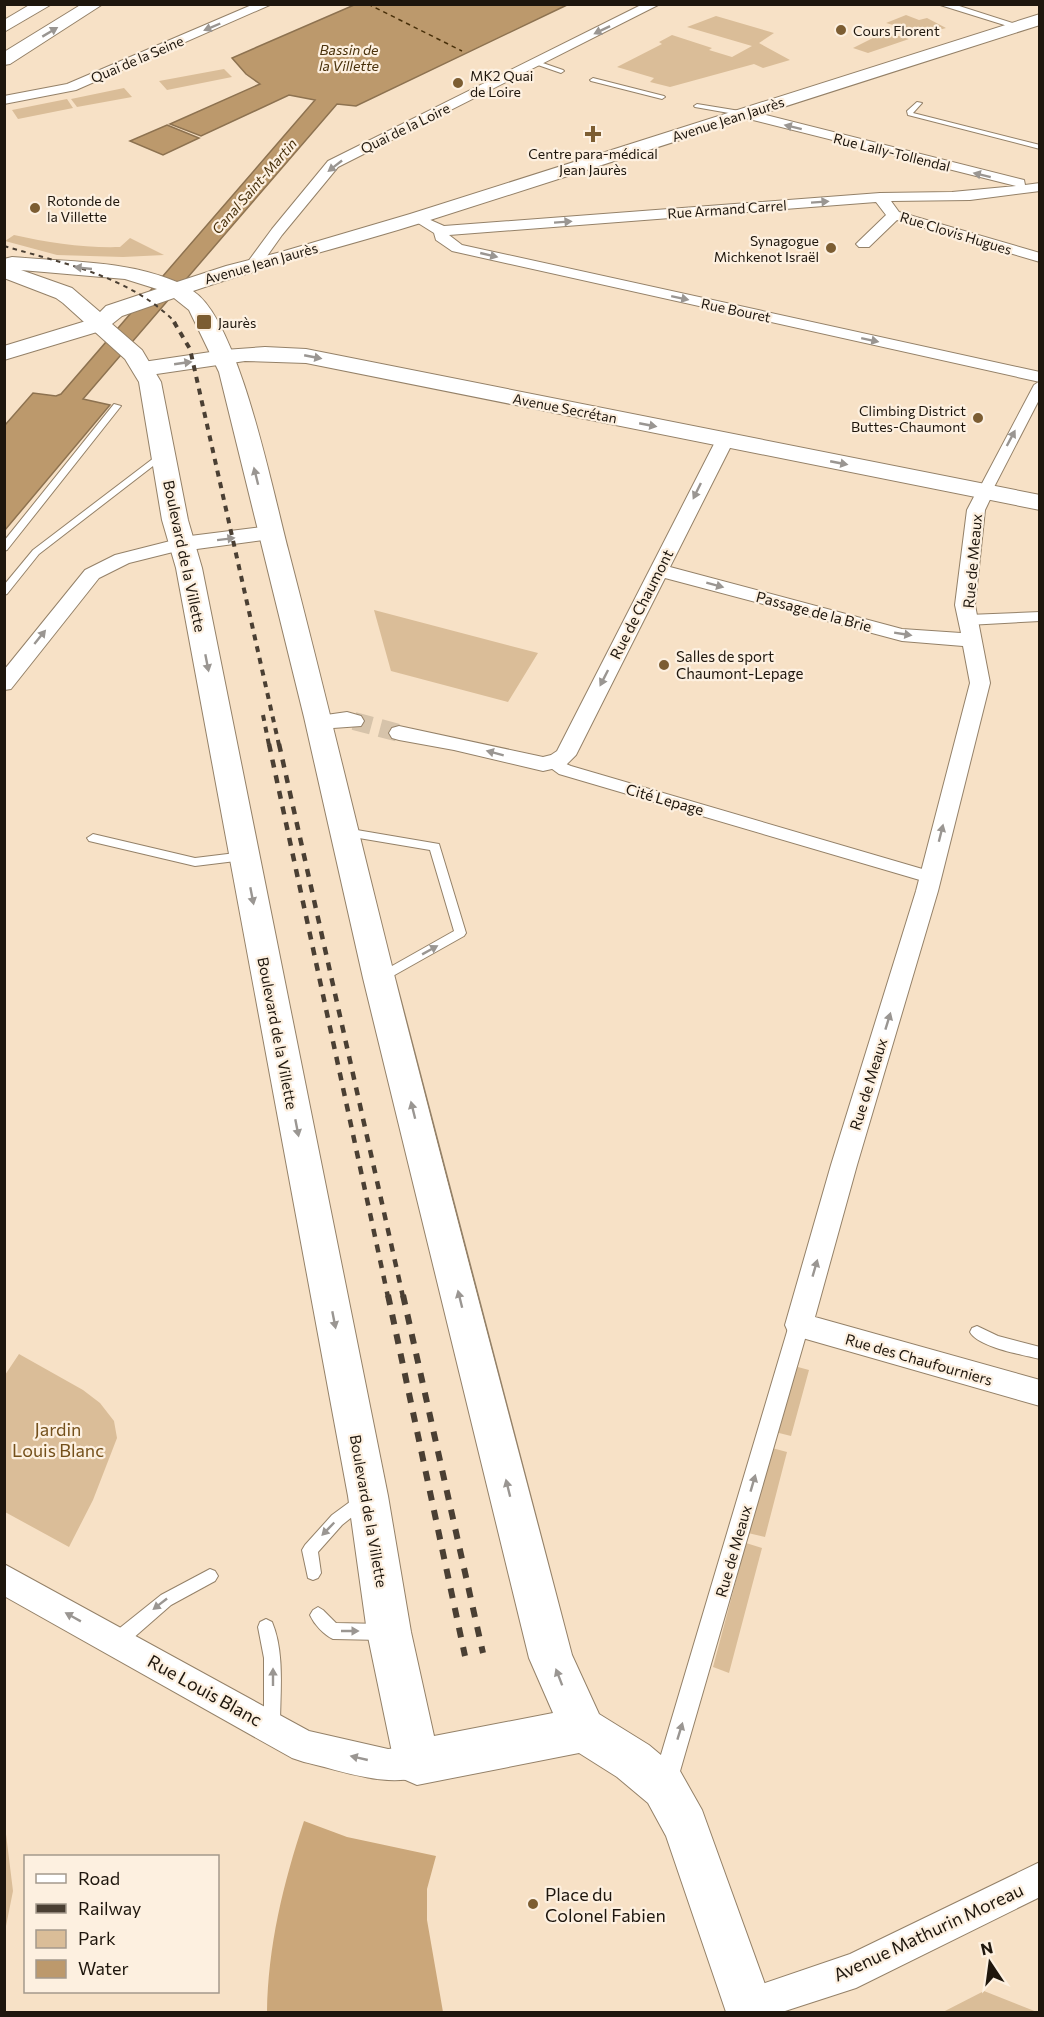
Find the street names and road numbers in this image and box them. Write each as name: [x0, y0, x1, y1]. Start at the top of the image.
street label: Quai de la Seine: [88, 32, 186, 86]
street label: Avenue Jean Jaurès: [670, 93, 786, 145]
street label: Quai de la Loire: [358, 99, 452, 157]
street label: Rue Lally-Tollendal: [832, 129, 952, 175]
street label: Rue Armand Carrel: [667, 196, 787, 222]
street label: Rue Clovis Hugues: [898, 208, 1014, 258]
street label: Avenue Jean Jaurès: [202, 239, 320, 287]
street label: Rue Bouret: [700, 294, 773, 326]
street label: Avenue Secrétan: [512, 390, 618, 426]
street label: Boulevard de la Villette: [160, 478, 210, 634]
street label: Rue de Meaux: [959, 513, 985, 609]
street label: Rue de Chaumont: [606, 546, 676, 662]
street label: Passage de la Brie: [754, 587, 874, 635]
street label: Cité Lepage: [624, 779, 706, 819]
street label: Boulevard de la Villette: [254, 955, 302, 1111]
street label: Rue de Meaux: [846, 1036, 891, 1132]
street label: Rue des Chaufourniers: [843, 1329, 995, 1389]
street label: Boulevard de la Villette: [347, 1433, 391, 1589]
street label: Rue de Meaux: [711, 1503, 755, 1599]
street label: Rue Louis Blanc: [144, 1650, 266, 1730]
street label: Avenue Mathurin Moreau: [830, 1878, 1026, 1986]

